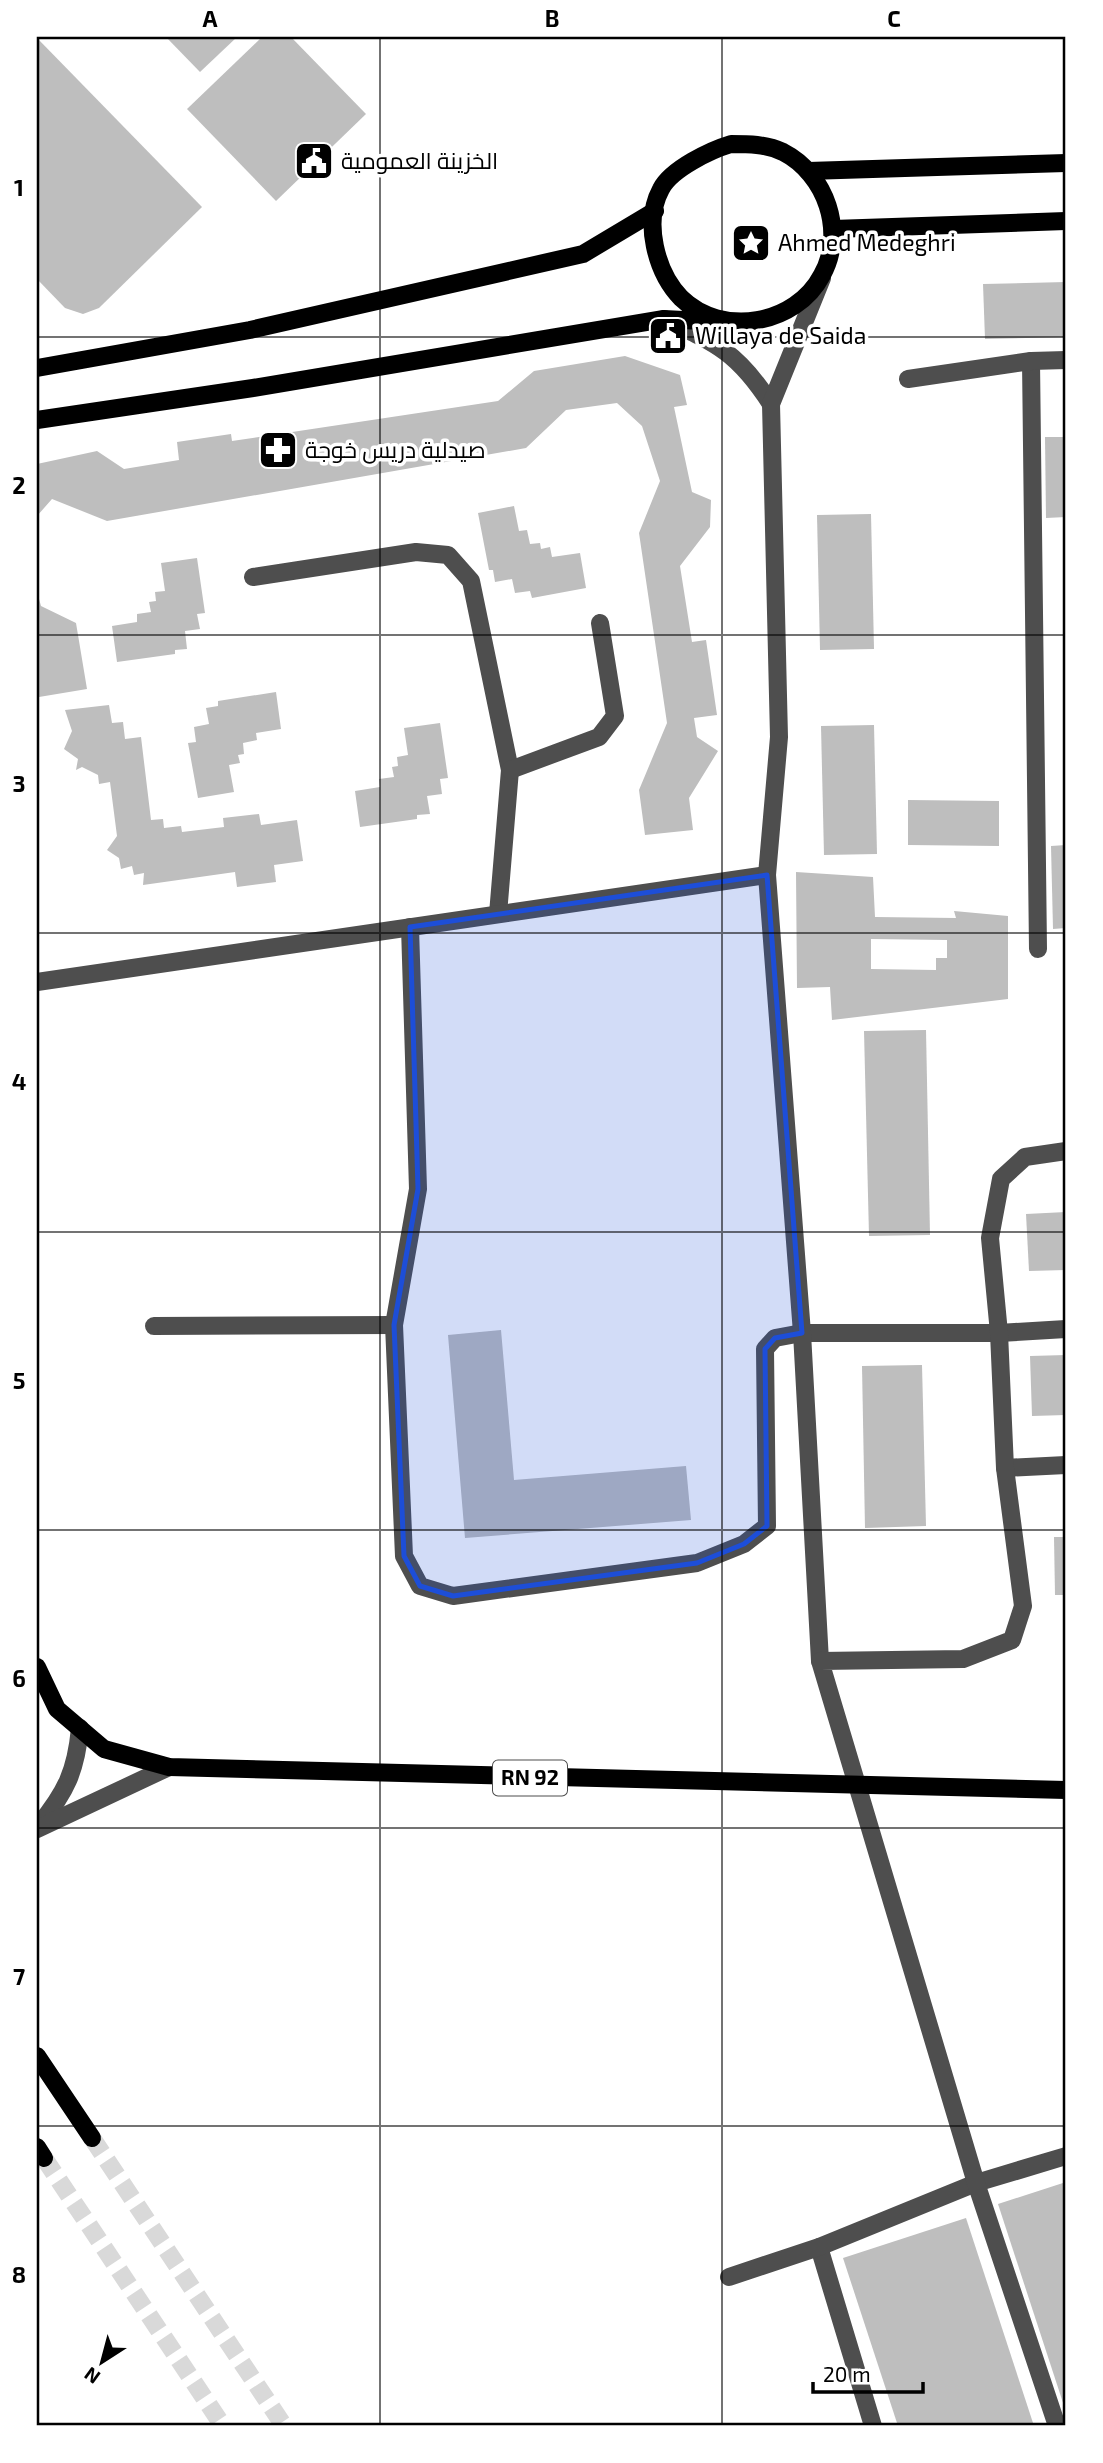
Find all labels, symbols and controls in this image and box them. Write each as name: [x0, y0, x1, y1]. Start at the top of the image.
text: A: [202, 4, 218, 32]
text: B: [545, 4, 559, 32]
text: C: [887, 4, 901, 32]
public building icon: الخزينة العمومية: [293, 140, 335, 182]
place label: الخزينة العمومية: [341, 146, 498, 174]
text: 1: [14, 173, 24, 201]
place icon: Ahmed Medeghri: [730, 222, 772, 264]
place label: Ahmed Medeghri: [778, 228, 956, 256]
public building icon: Willaya de Saida: [647, 315, 689, 357]
place label: Willaya de Saida: [695, 321, 866, 349]
pharmacy icon: صيدلية دريس خوجة: [257, 429, 299, 471]
place label: صيدلية دريس خوجة: [305, 435, 486, 464]
text: 2: [12, 471, 26, 499]
text: 3: [12, 769, 26, 797]
text: 4: [12, 1067, 26, 1095]
text: 5: [13, 1366, 25, 1394]
text: 6: [12, 1664, 26, 1692]
road number: RN 92: [493, 1760, 567, 1796]
text: 7: [13, 1962, 25, 1990]
text: 8: [12, 2260, 26, 2288]
north arrow: [66, 2326, 136, 2396]
scale bar: [813, 2351, 923, 2395]
text: 20 m: [823, 2361, 871, 2386]
text: N: [79, 2363, 104, 2389]

